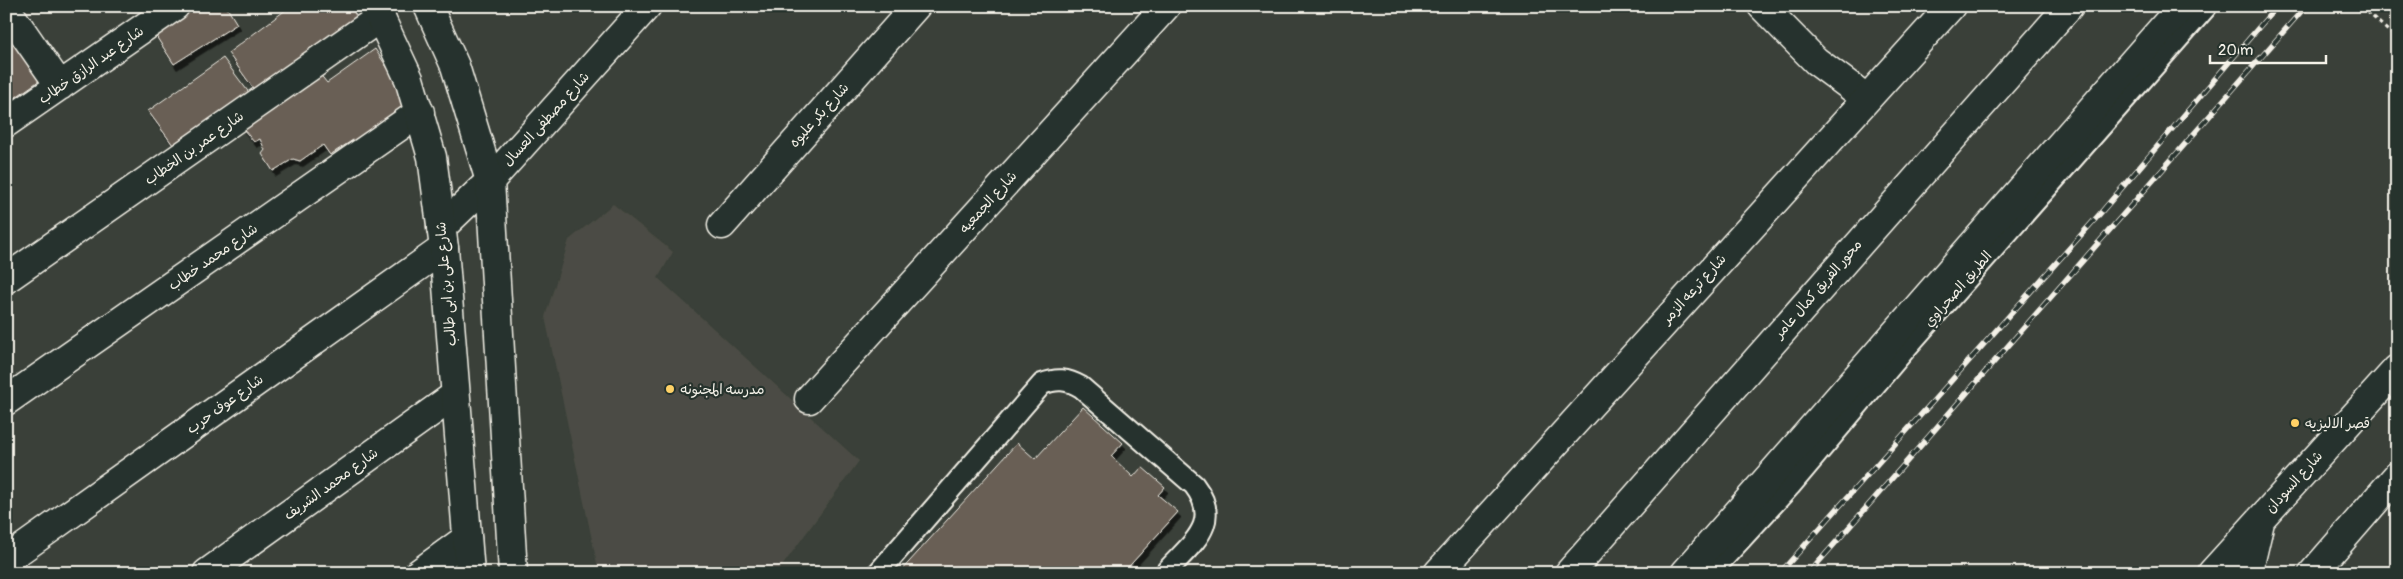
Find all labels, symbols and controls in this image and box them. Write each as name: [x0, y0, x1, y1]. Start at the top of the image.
street label: شارع عبد الرازق خطاب: [35, 22, 147, 108]
scale bar: [2210, 32, 2327, 64]
text: 20 m: [2218, 41, 2253, 60]
street label: شارع مصطفى العسال: [499, 68, 594, 170]
street label: شارع بكر عليوه: [786, 79, 853, 152]
street label: شارع عمر بن الخطاب: [141, 107, 247, 189]
street label: شارع الجمعيه: [956, 167, 1021, 237]
street label: شارع محمد خطاب: [165, 220, 261, 295]
street label: شارع على بن ابى طالب: [432, 221, 461, 347]
street label: محور الفريق كمال عامر: [1770, 236, 1866, 343]
street label: الطريق الصحراوي: [1920, 248, 1997, 332]
street label: شارع ترعه الزمر: [1658, 251, 1731, 329]
street label: شارع عوف حرب: [183, 371, 267, 438]
place label: مدرسه المجنونه: [680, 381, 764, 398]
marker: مدرسه المجنونه: [664, 383, 676, 395]
place label: قصر الاليزيه: [2305, 415, 2370, 432]
marker: قصر الاليزيه: [2289, 417, 2301, 429]
street label: شارع محمد الشريف: [281, 444, 382, 525]
street label: شارع السودان: [2262, 447, 2327, 517]

